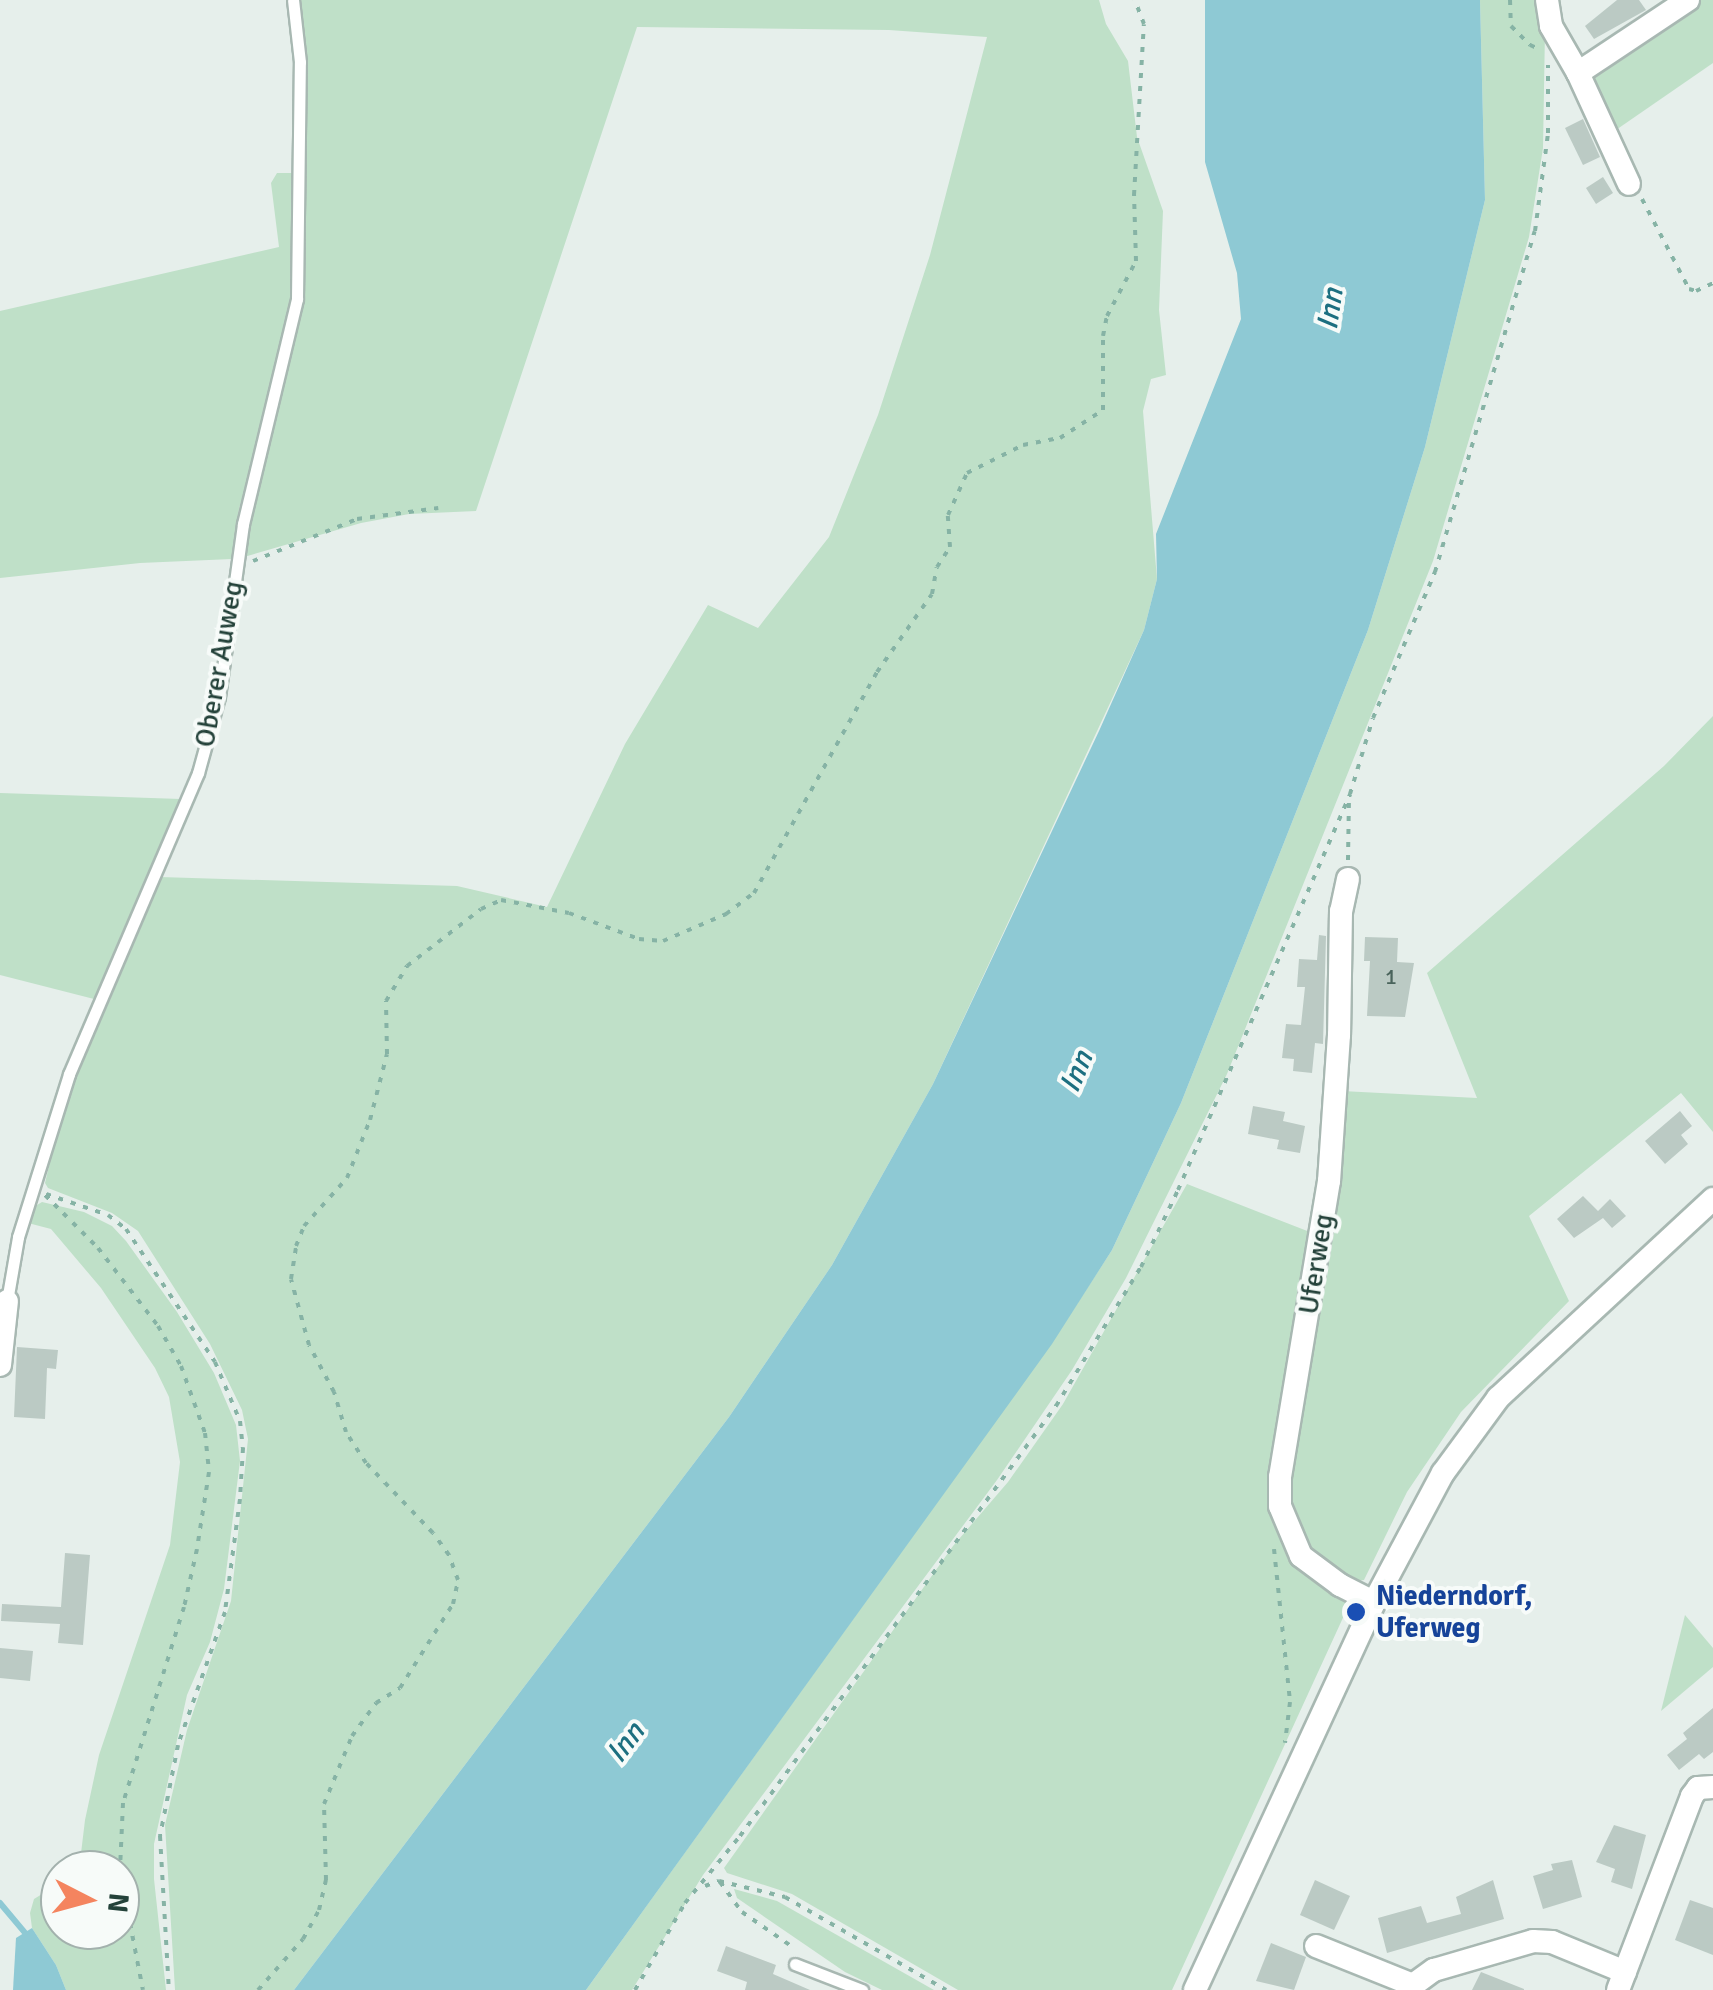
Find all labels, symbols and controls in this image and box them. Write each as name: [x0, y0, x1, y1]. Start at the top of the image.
water label: Inn: [1310, 286, 1352, 332]
street label: Oberer Auweg: [188, 578, 250, 750]
house number: 1: [1385, 964, 1397, 990]
water label: Inn: [1052, 1046, 1102, 1098]
street label: Uferweg: [1291, 1211, 1341, 1317]
place label: Niederndorf, Uferweg: [1376, 1579, 1533, 1645]
marker: Niederndorf, Uferweg: [1345, 1601, 1367, 1623]
water label: Inn: [599, 1716, 653, 1770]
north arrow: [40, 1850, 140, 1950]
text: N: [100, 1891, 136, 1914]

